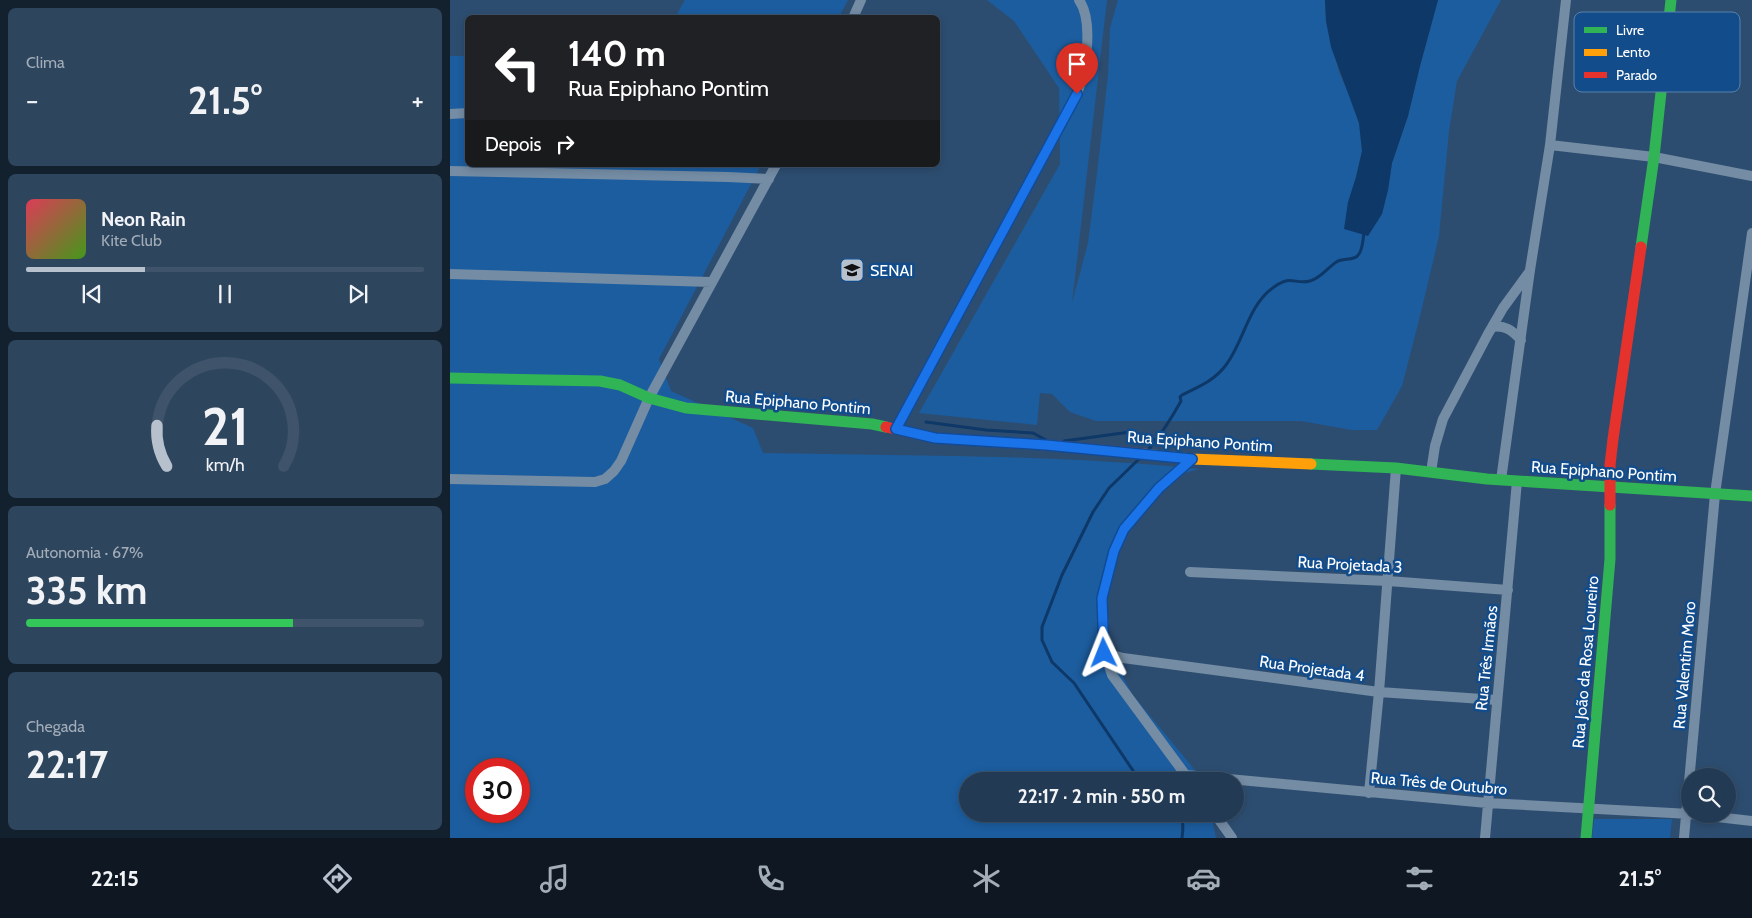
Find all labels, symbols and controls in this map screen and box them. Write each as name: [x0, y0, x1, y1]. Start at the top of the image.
legend: [1574, 12, 1740, 92]
text: Livre: [1616, 21, 1644, 39]
text: 140 m: [568, 32, 666, 75]
icon: left: [485, 35, 550, 100]
pin: [1056, 43, 1098, 94]
text: Lento: [1616, 43, 1650, 61]
icon: arrive: [1063, 50, 1091, 78]
text: Clima: [26, 53, 65, 72]
text: Parado: [1616, 66, 1657, 84]
text: Rua Epiphano Pontim: [568, 75, 769, 102]
text: 21.5°: [188, 77, 262, 124]
text: −: [26, 83, 38, 117]
text: +: [412, 83, 424, 117]
icon: right: [551, 130, 579, 158]
text: Depois: [485, 133, 541, 156]
text: Neon Rain: [101, 208, 186, 231]
text: Kite Club: [101, 231, 162, 250]
school or university icon: SENAI: [839, 257, 865, 283]
place label: SENAI: [870, 261, 913, 280]
icon: previous: [78, 280, 106, 308]
icon: pause: [211, 280, 239, 308]
icon: next: [344, 280, 372, 308]
street label: Rua Epiphano Pontim: [724, 387, 872, 418]
text: 21: [202, 395, 248, 458]
street label: Rua Epiphano Pontim: [1126, 427, 1274, 456]
text: km/h: [205, 454, 245, 475]
street label: Rua Epiphano Pontim: [1530, 457, 1678, 486]
text: Autonomia · 67%: [26, 543, 143, 562]
street label: Rua Projetada 3: [1297, 552, 1403, 577]
text: 335 km: [26, 567, 147, 614]
street label: Rua João da Rosa Loureiro: [1568, 575, 1603, 749]
street label: Rua Valentim Moro: [1669, 600, 1700, 730]
street label: Rua Três Irmãos: [1472, 604, 1502, 712]
position arrow: [1077, 626, 1129, 678]
street label: Rua Projetada 4: [1258, 652, 1366, 685]
text: Chegada: [26, 717, 85, 736]
text: 22:17: [26, 741, 108, 788]
speed limit sign: 30: [465, 758, 530, 823]
street label: Rua Três de Outubro: [1370, 768, 1508, 799]
map controls: [1681, 768, 1736, 823]
button: search: [1681, 768, 1736, 823]
text: 22:17 · 2 min · 550 m: [1018, 785, 1185, 808]
icon: directions: [320, 861, 355, 896]
icon: music: [537, 861, 572, 896]
icon: phone: [753, 861, 788, 896]
icon: climate: [969, 861, 1004, 896]
icon: car: [1186, 861, 1221, 896]
icon: filters: [1402, 861, 1437, 896]
text: 22:15: [91, 865, 139, 892]
text: 21.5°: [1618, 865, 1661, 892]

